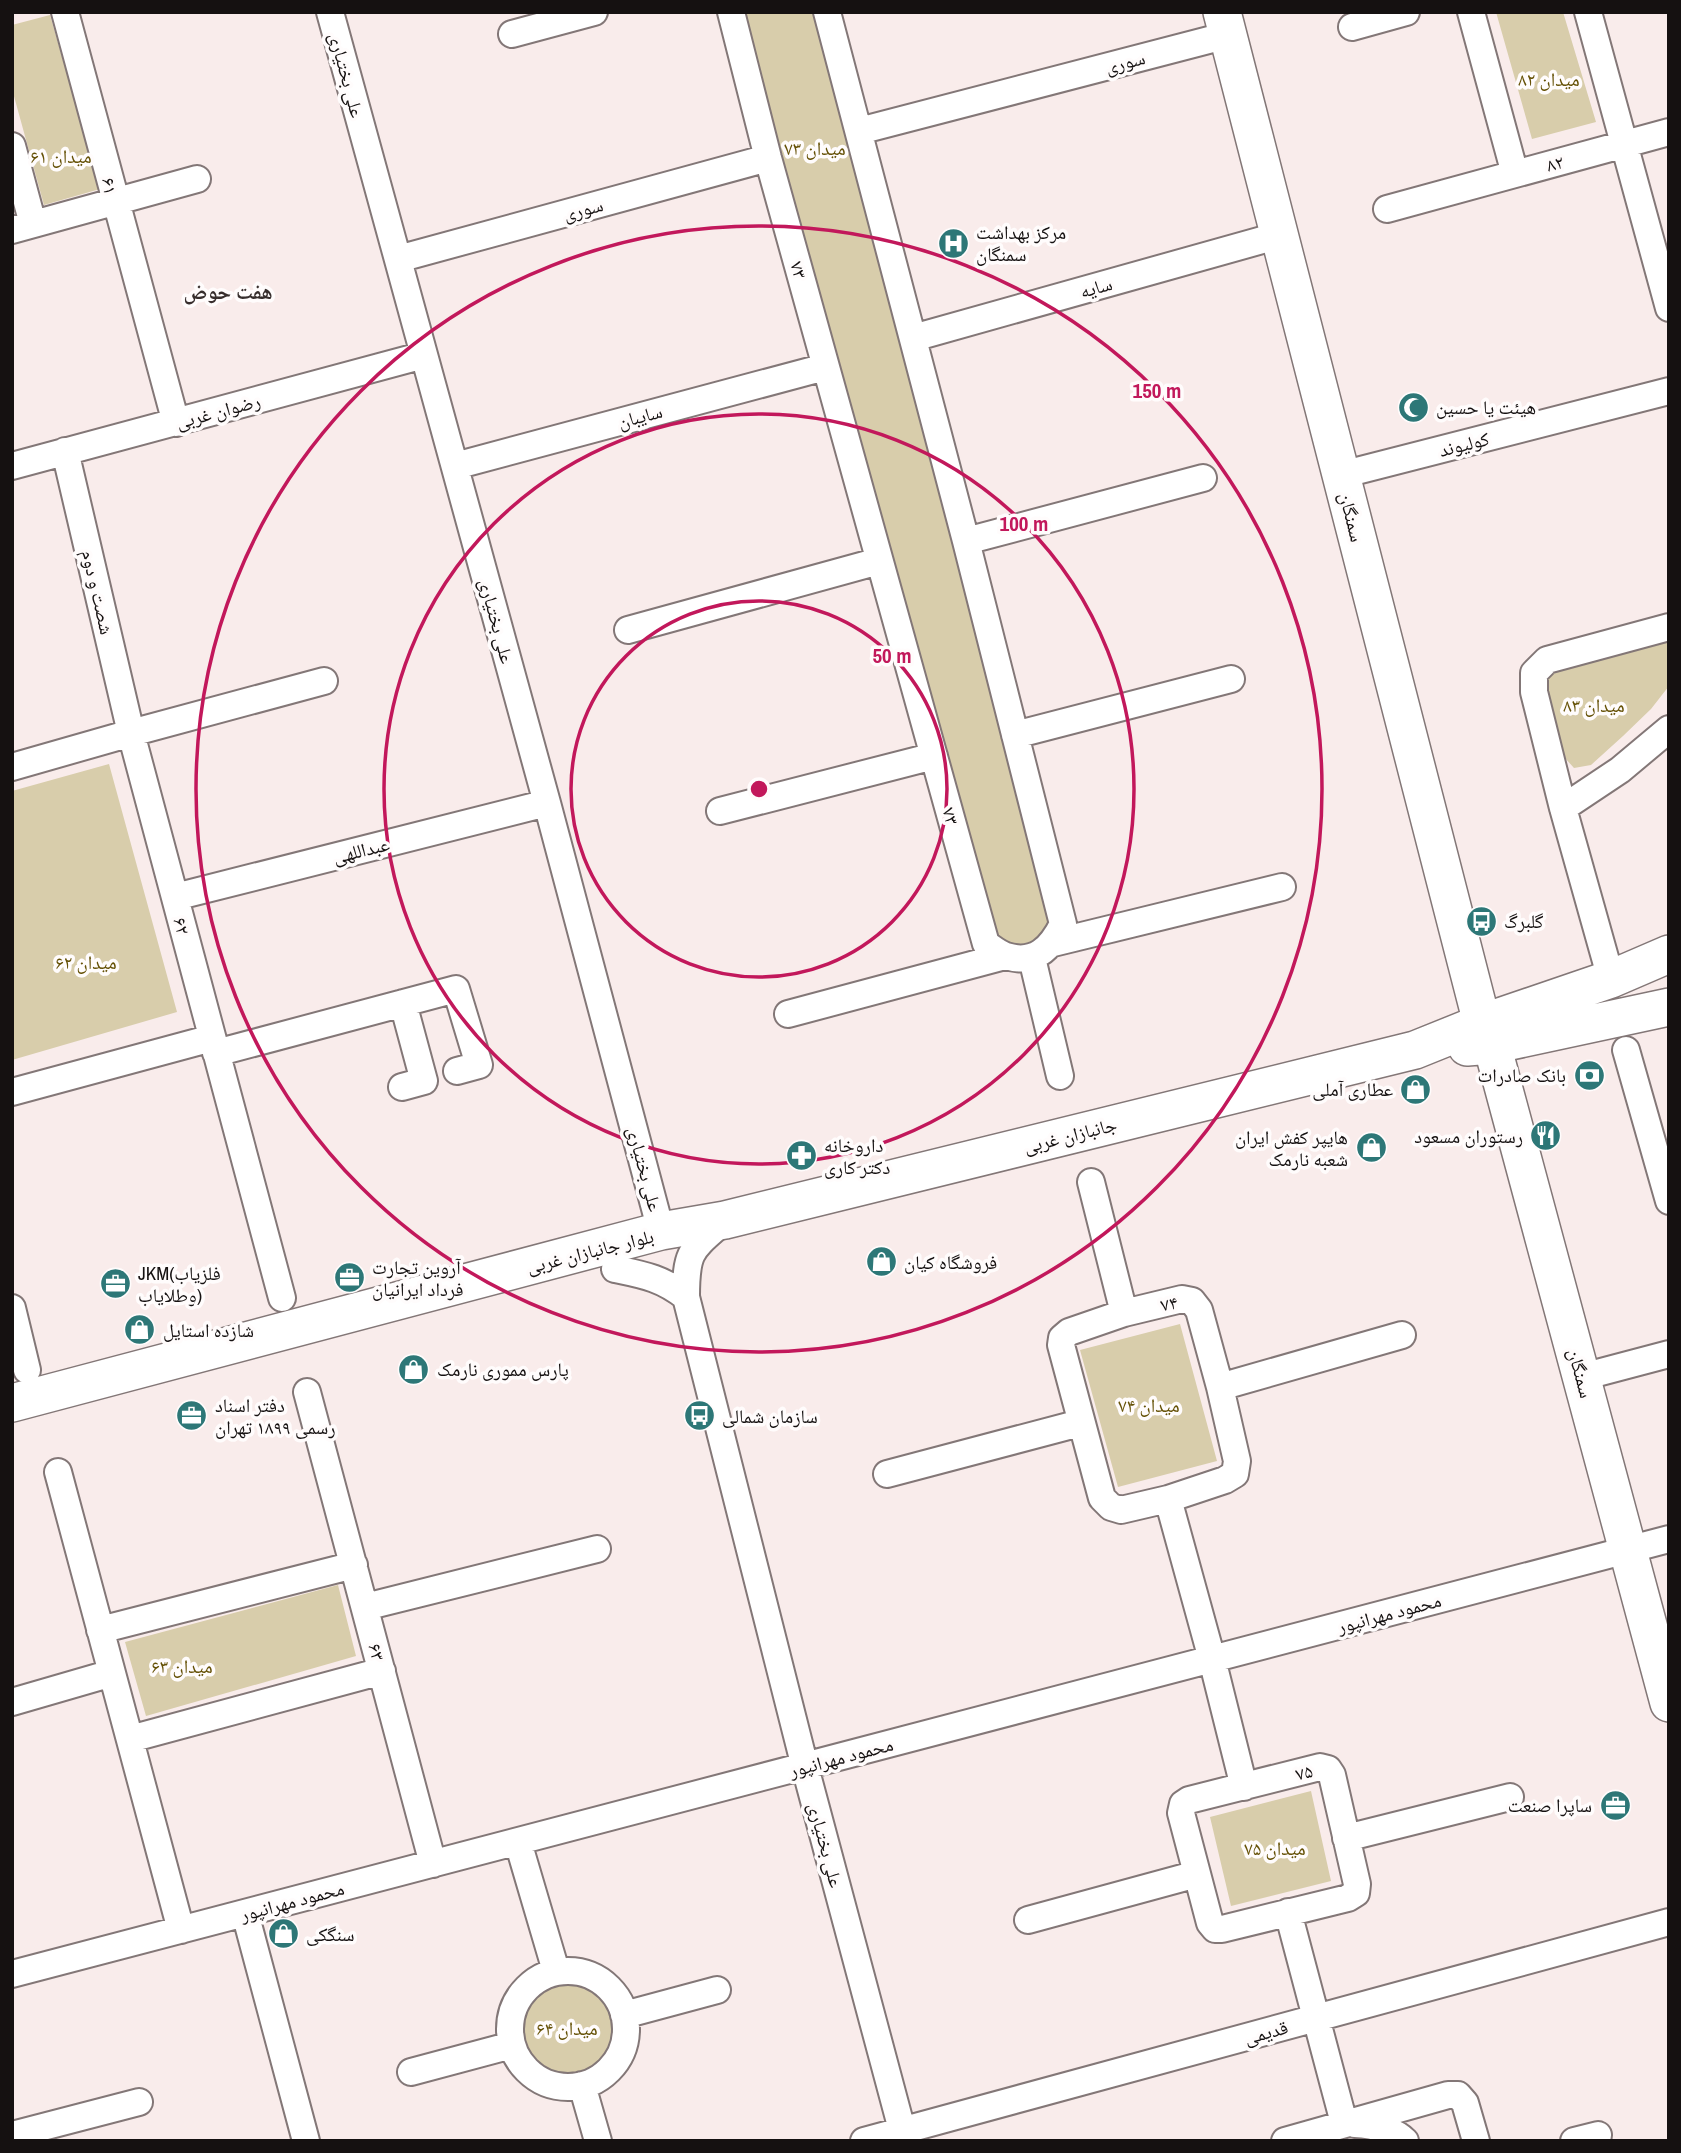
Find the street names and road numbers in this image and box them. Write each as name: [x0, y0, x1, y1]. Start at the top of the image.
street label: علی بختیاری: [323, 30, 371, 121]
street label: سوری: [1102, 44, 1148, 80]
street label: ۸۲: [1543, 148, 1567, 178]
street label: ۶۱: [96, 176, 124, 196]
street label: سوری: [560, 191, 606, 227]
street label: ۷۳: [784, 258, 814, 282]
street label: سایه: [1077, 270, 1115, 304]
street label: رضوان غربی: [173, 387, 263, 435]
street label: سایبان: [615, 398, 665, 434]
street label: کولیوند: [1436, 425, 1492, 463]
street label: سمنگان: [1333, 489, 1371, 545]
street label: شصت و دوم: [75, 547, 120, 637]
street label: علی بختیاری: [473, 576, 521, 667]
street label: ۷۳: [936, 804, 966, 828]
street label: عبداللهی: [330, 830, 392, 870]
street label: ۶۲: [167, 914, 197, 938]
street label: جانبازان غربی: [1021, 1111, 1119, 1159]
street label: علی بختیاری: [621, 1124, 669, 1215]
street label: بلوار جانبازان غربی: [524, 1223, 656, 1279]
street label: ۷۴: [1158, 1289, 1180, 1317]
street label: سمنگان: [1562, 1345, 1600, 1401]
street label: محمود مهرانپور: [1333, 1587, 1444, 1640]
street label: ۶۳: [362, 1640, 392, 1664]
street label: محمود مهرانپور: [785, 1731, 896, 1784]
street label: ۷۵: [1293, 1757, 1315, 1787]
street label: علی بختیاری: [802, 1800, 850, 1891]
street label: محمود مهرانپور: [236, 1875, 347, 1928]
street label: قدیمی: [1241, 2014, 1291, 2050]

